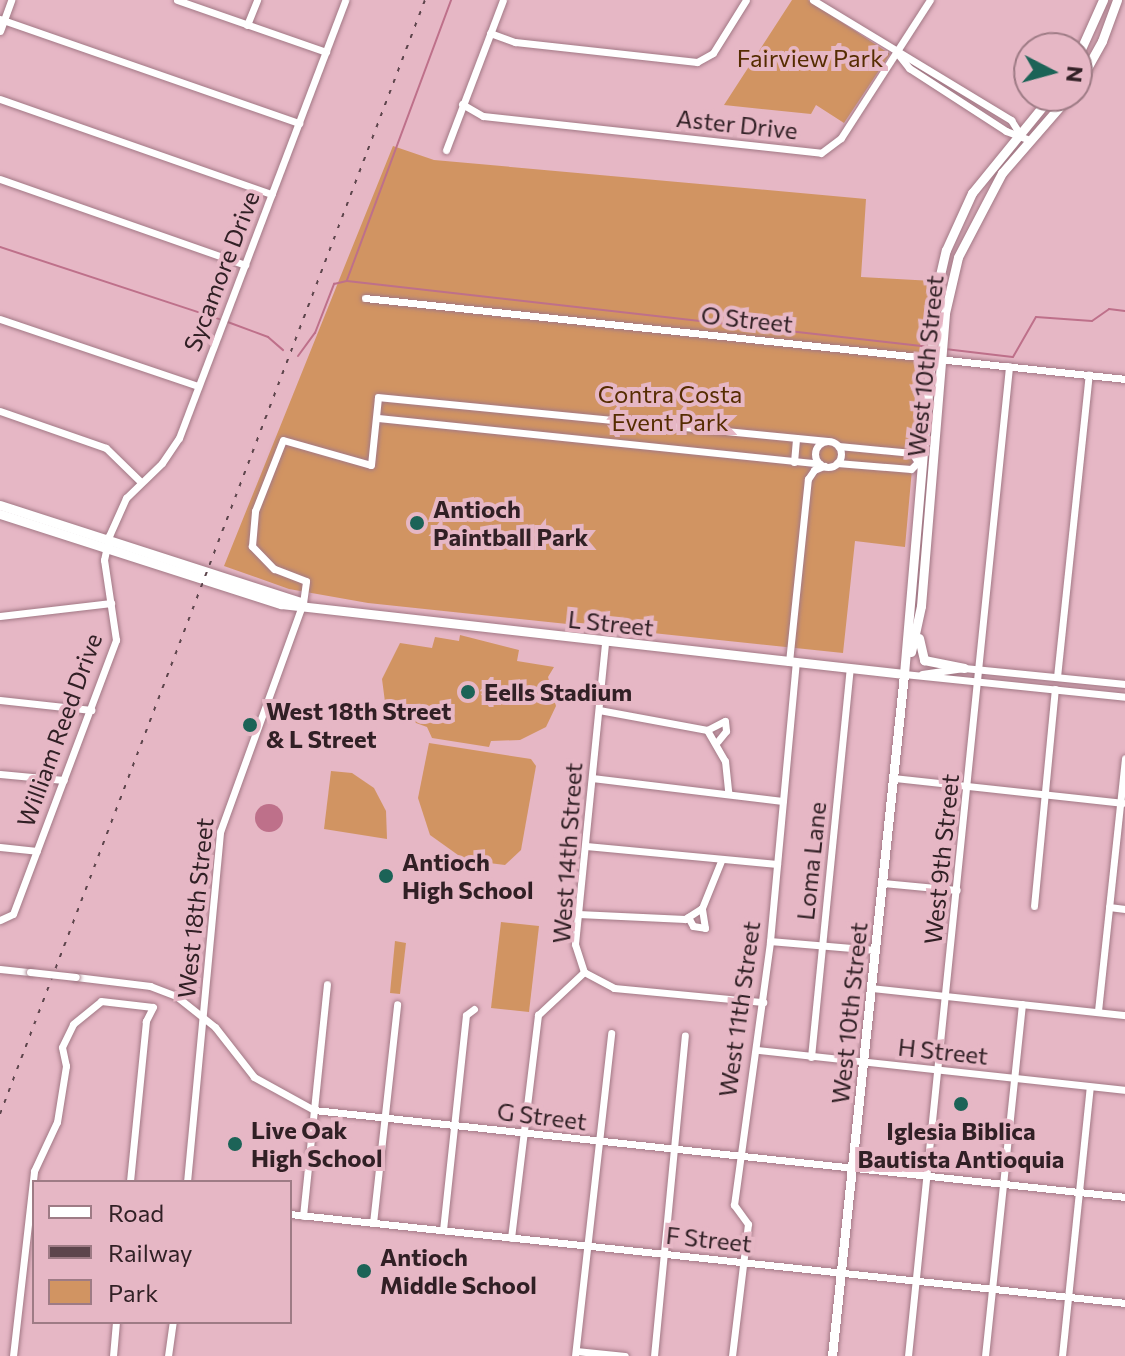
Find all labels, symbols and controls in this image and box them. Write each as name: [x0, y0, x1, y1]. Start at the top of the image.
north arrow: [1013, 32, 1093, 112]
park label: Fairview Park: [737, 44, 883, 72]
text: N: [1061, 65, 1090, 84]
street label: Aster Drive: [675, 103, 799, 145]
street label: Sycamore Drive: [177, 187, 265, 355]
street label: West 10th Street: [901, 274, 949, 458]
street label: O Street: [700, 300, 794, 338]
park label: Contra Costa Event Park: [598, 380, 742, 436]
place label: Antioch Paintball Park: [433, 495, 588, 551]
marker: Antioch Paintball Park: [408, 514, 426, 532]
street label: L Street: [567, 604, 655, 642]
street label: William Reed Drive: [11, 629, 107, 831]
place label: Eells Stadium: [484, 678, 632, 706]
marker: Eells Stadium: [459, 683, 477, 701]
place label: West 18th Street & L Street: [266, 697, 451, 753]
marker: West 18th Street & L Street: [241, 716, 259, 734]
street label: West 14th Street: [546, 761, 588, 945]
street label: West 9th Street: [918, 772, 964, 946]
street label: Loma Lane: [790, 800, 832, 922]
street label: West 18th Street: [171, 816, 219, 1000]
place label: Antioch High School: [402, 848, 533, 904]
marker: Antioch High School: [377, 867, 395, 885]
street label: West 11th Street: [712, 919, 766, 1099]
street label: West 10th Street: [825, 921, 873, 1105]
street label: H Street: [897, 1032, 989, 1070]
marker: Iglesia Biblica Bautista Antioquia: [952, 1095, 970, 1113]
street label: G Street: [496, 1096, 588, 1136]
place label: Live Oak High School: [251, 1116, 382, 1172]
place label: Iglesia Biblica Bautista Antioquia: [858, 1117, 1064, 1173]
marker: Live Oak High School: [226, 1135, 244, 1153]
legend: [32, 1180, 292, 1324]
text: Road: [108, 1198, 164, 1227]
street label: F Street: [665, 1220, 753, 1258]
text: Railway: [108, 1238, 193, 1267]
place label: Antioch Middle School: [380, 1243, 537, 1299]
marker: Antioch Middle School: [355, 1262, 373, 1280]
text: Park: [108, 1278, 158, 1307]

